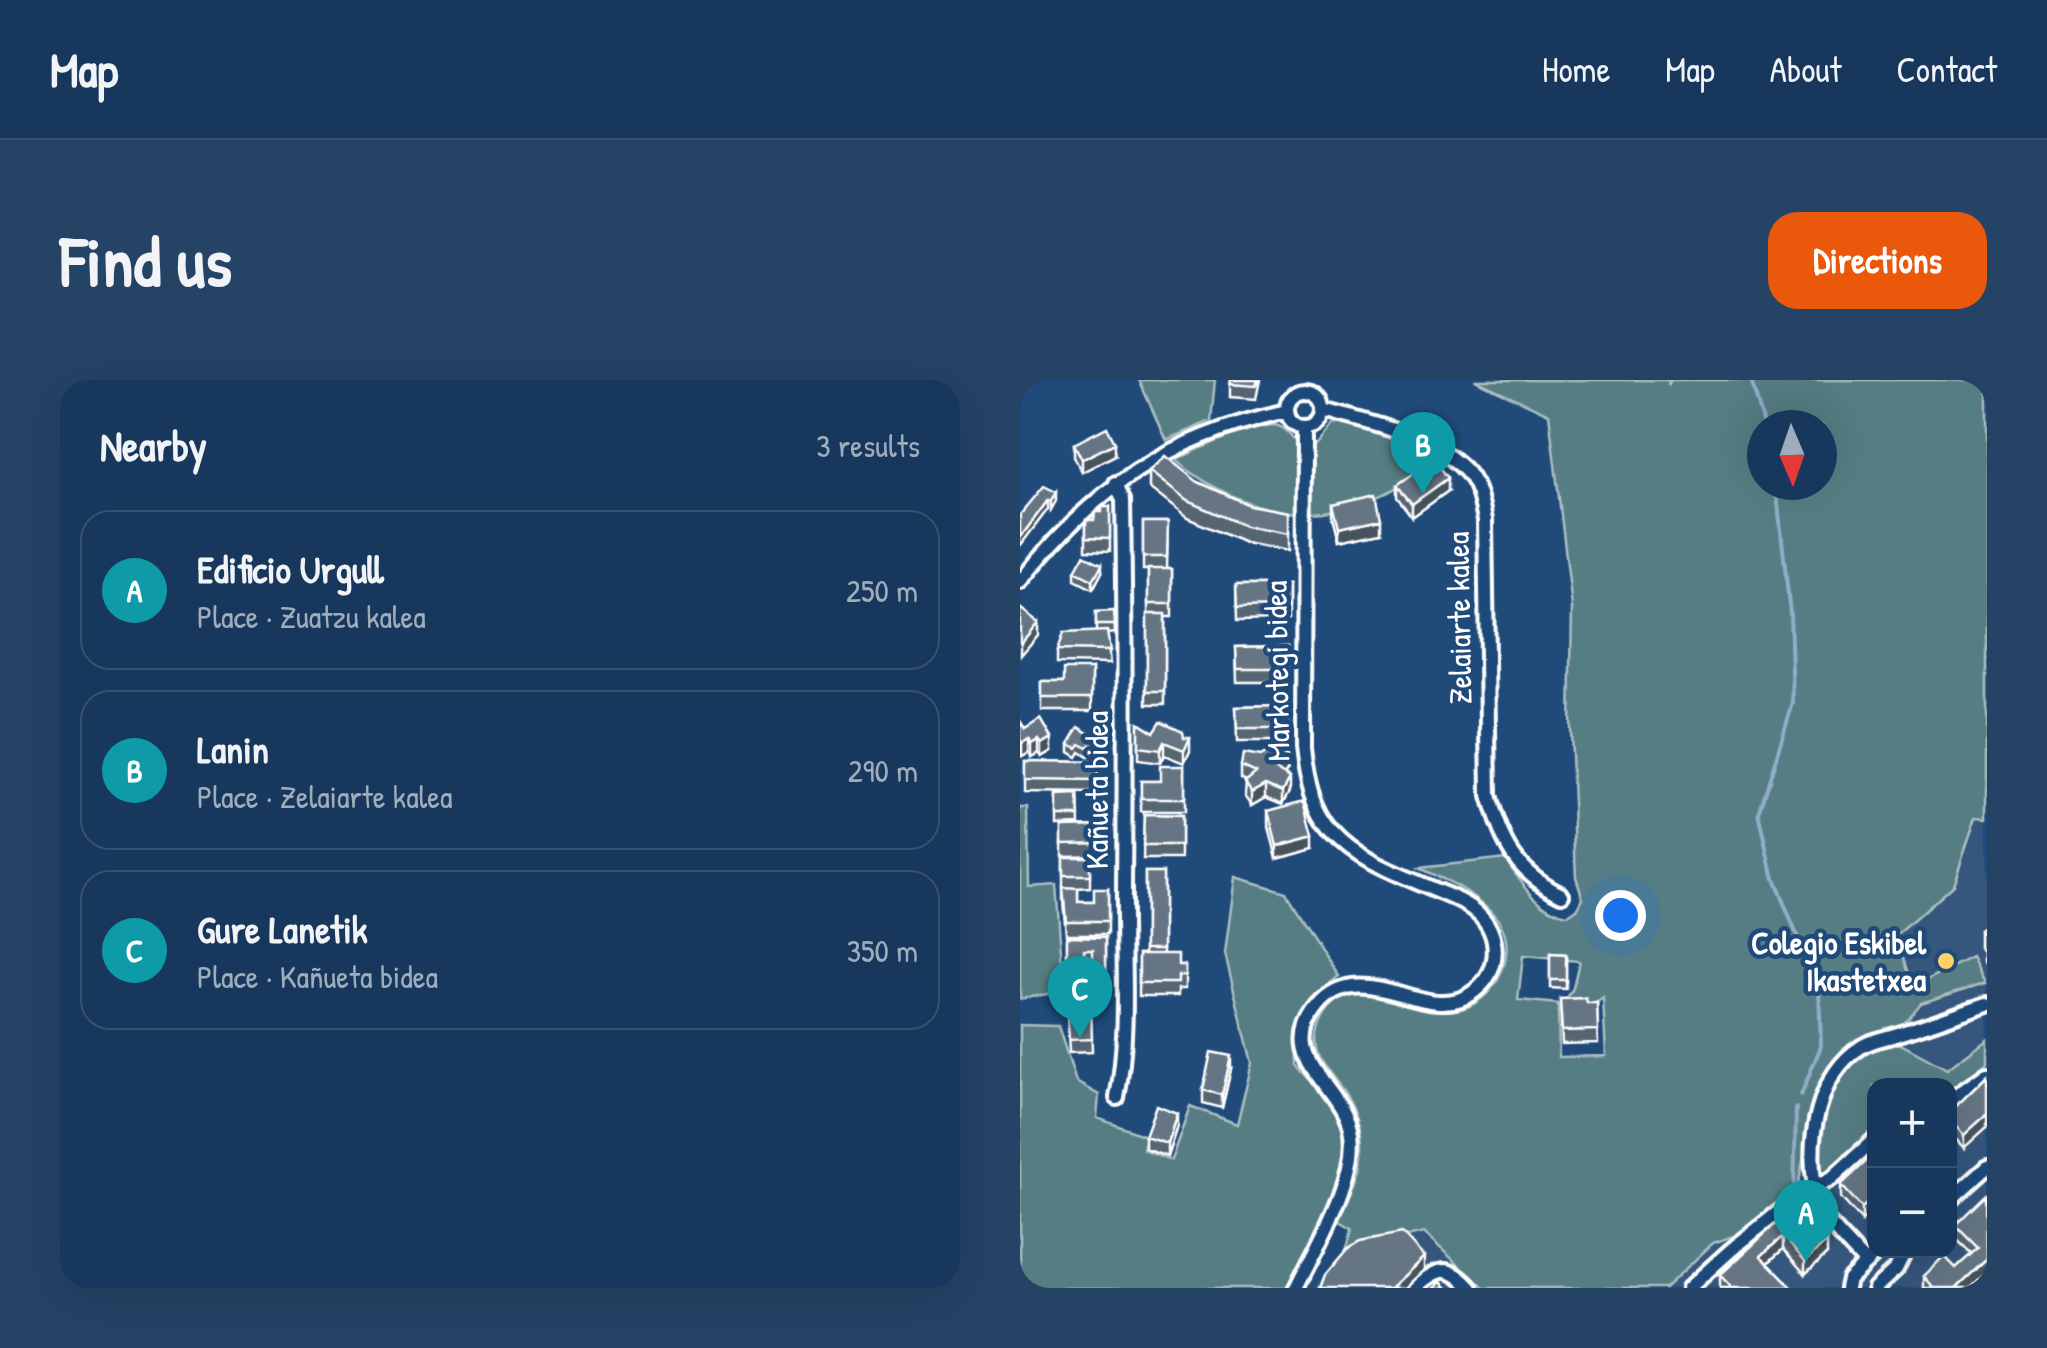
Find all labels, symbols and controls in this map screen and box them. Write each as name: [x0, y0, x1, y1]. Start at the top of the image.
text: Map: [50, 37, 118, 102]
text: Home: [1542, 46, 1610, 93]
text: Map: [1665, 46, 1715, 93]
text: About: [1770, 46, 1842, 93]
text: Contact: [1897, 46, 1997, 93]
button: Directions: [1768, 212, 1987, 309]
text: Find us: [60, 213, 232, 308]
north arrow: [1747, 410, 1837, 500]
pin: B: [1390, 412, 1456, 494]
text: Nearby: [100, 417, 207, 474]
text: 3 results: [816, 424, 920, 467]
street label: Zelaiarte kalea: [1435, 531, 1482, 705]
text: Edificio Urgull: [197, 543, 384, 595]
text: A: [127, 569, 142, 612]
text: 250 m: [846, 569, 918, 612]
street label: Markotegi bidea: [1253, 580, 1300, 762]
text: Place · Zuatzu kalea: [197, 595, 426, 638]
street label: Kañueta bidea: [1075, 711, 1118, 869]
text: Lanin: [197, 723, 269, 775]
text: B: [126, 749, 143, 792]
text: 290 m: [848, 749, 918, 792]
text: Place · Zelaiarte kalea: [197, 775, 453, 818]
your location: [1595, 890, 1646, 941]
text: Gure Lanetik: [197, 903, 368, 955]
place label: Colegio Eskibel Ikastetxea: [1751, 921, 1927, 1001]
text: C: [126, 929, 143, 972]
text: 350 m: [847, 929, 918, 972]
marker: Colegio Eskibel Ikastetxea: [1935, 950, 1957, 972]
text: Place · Kañueta bidea: [197, 955, 438, 998]
pin: C: [1048, 956, 1112, 1038]
map controls: [1867, 1078, 1957, 1258]
button: +: [1867, 1078, 1957, 1168]
button: −: [1867, 1168, 1957, 1258]
pin: A: [1774, 1180, 1838, 1262]

